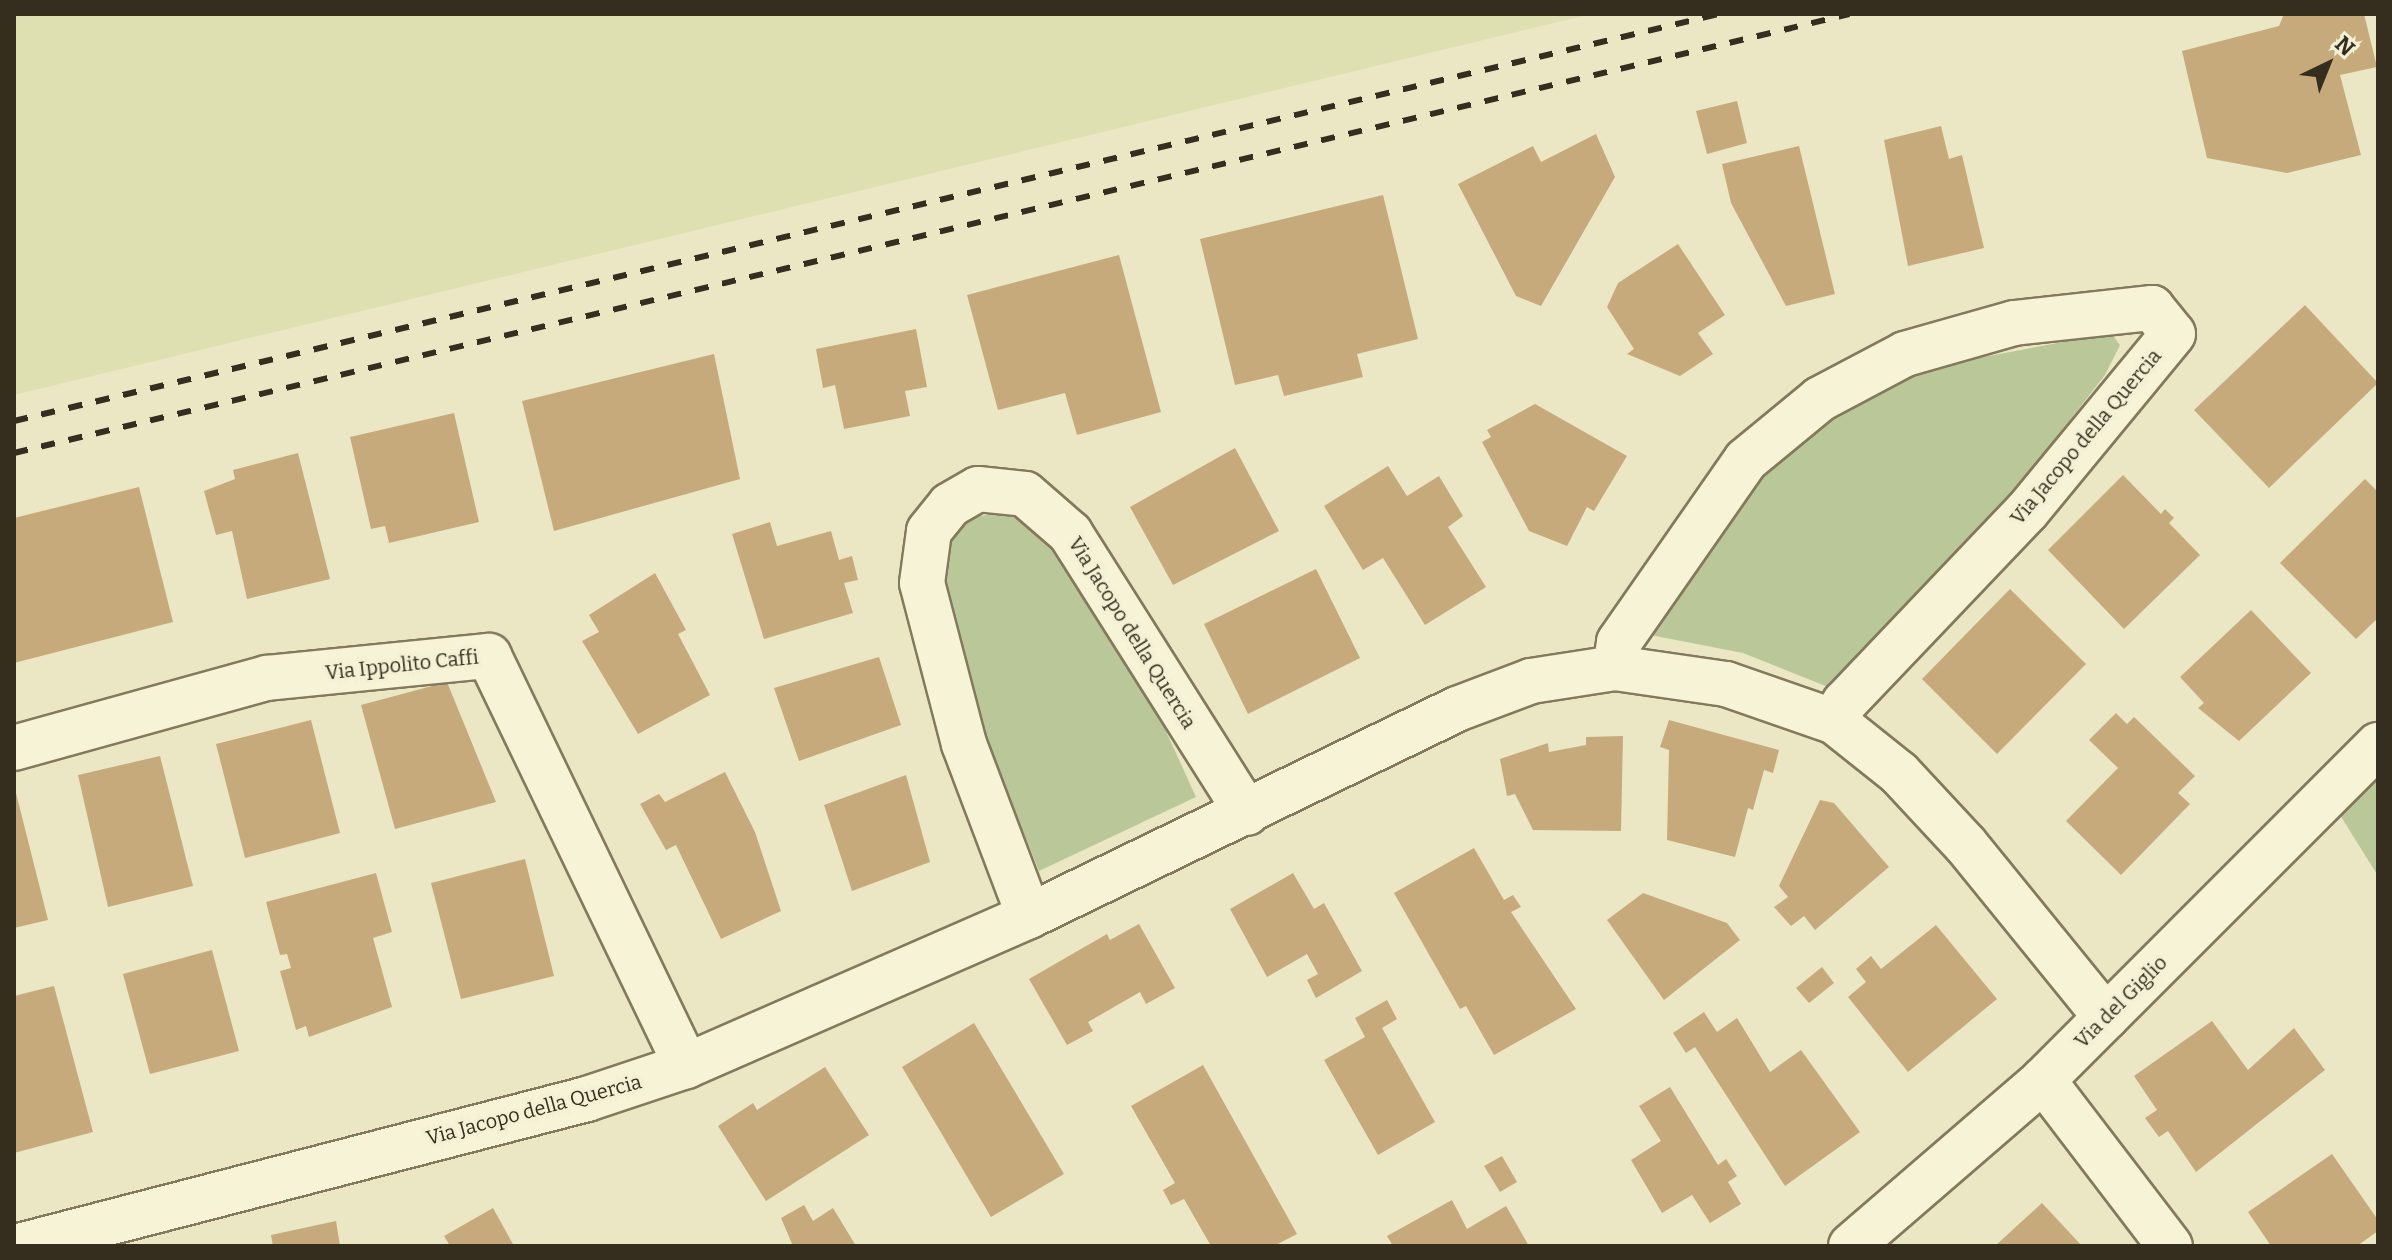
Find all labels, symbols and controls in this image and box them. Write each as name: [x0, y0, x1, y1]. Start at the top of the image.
north arrow: [2288, 24, 2368, 104]
text: N: [2329, 30, 2360, 62]
street label: Via Jacopo della Quercia: [2006, 344, 2166, 530]
street label: Via Jacopo della Quercia: [1063, 533, 1201, 733]
street label: Via Ippolito Caffi: [324, 645, 480, 685]
street label: Via del Giglio: [2070, 951, 2172, 1053]
street label: Via Jacopo della Quercia: [424, 1070, 644, 1150]

